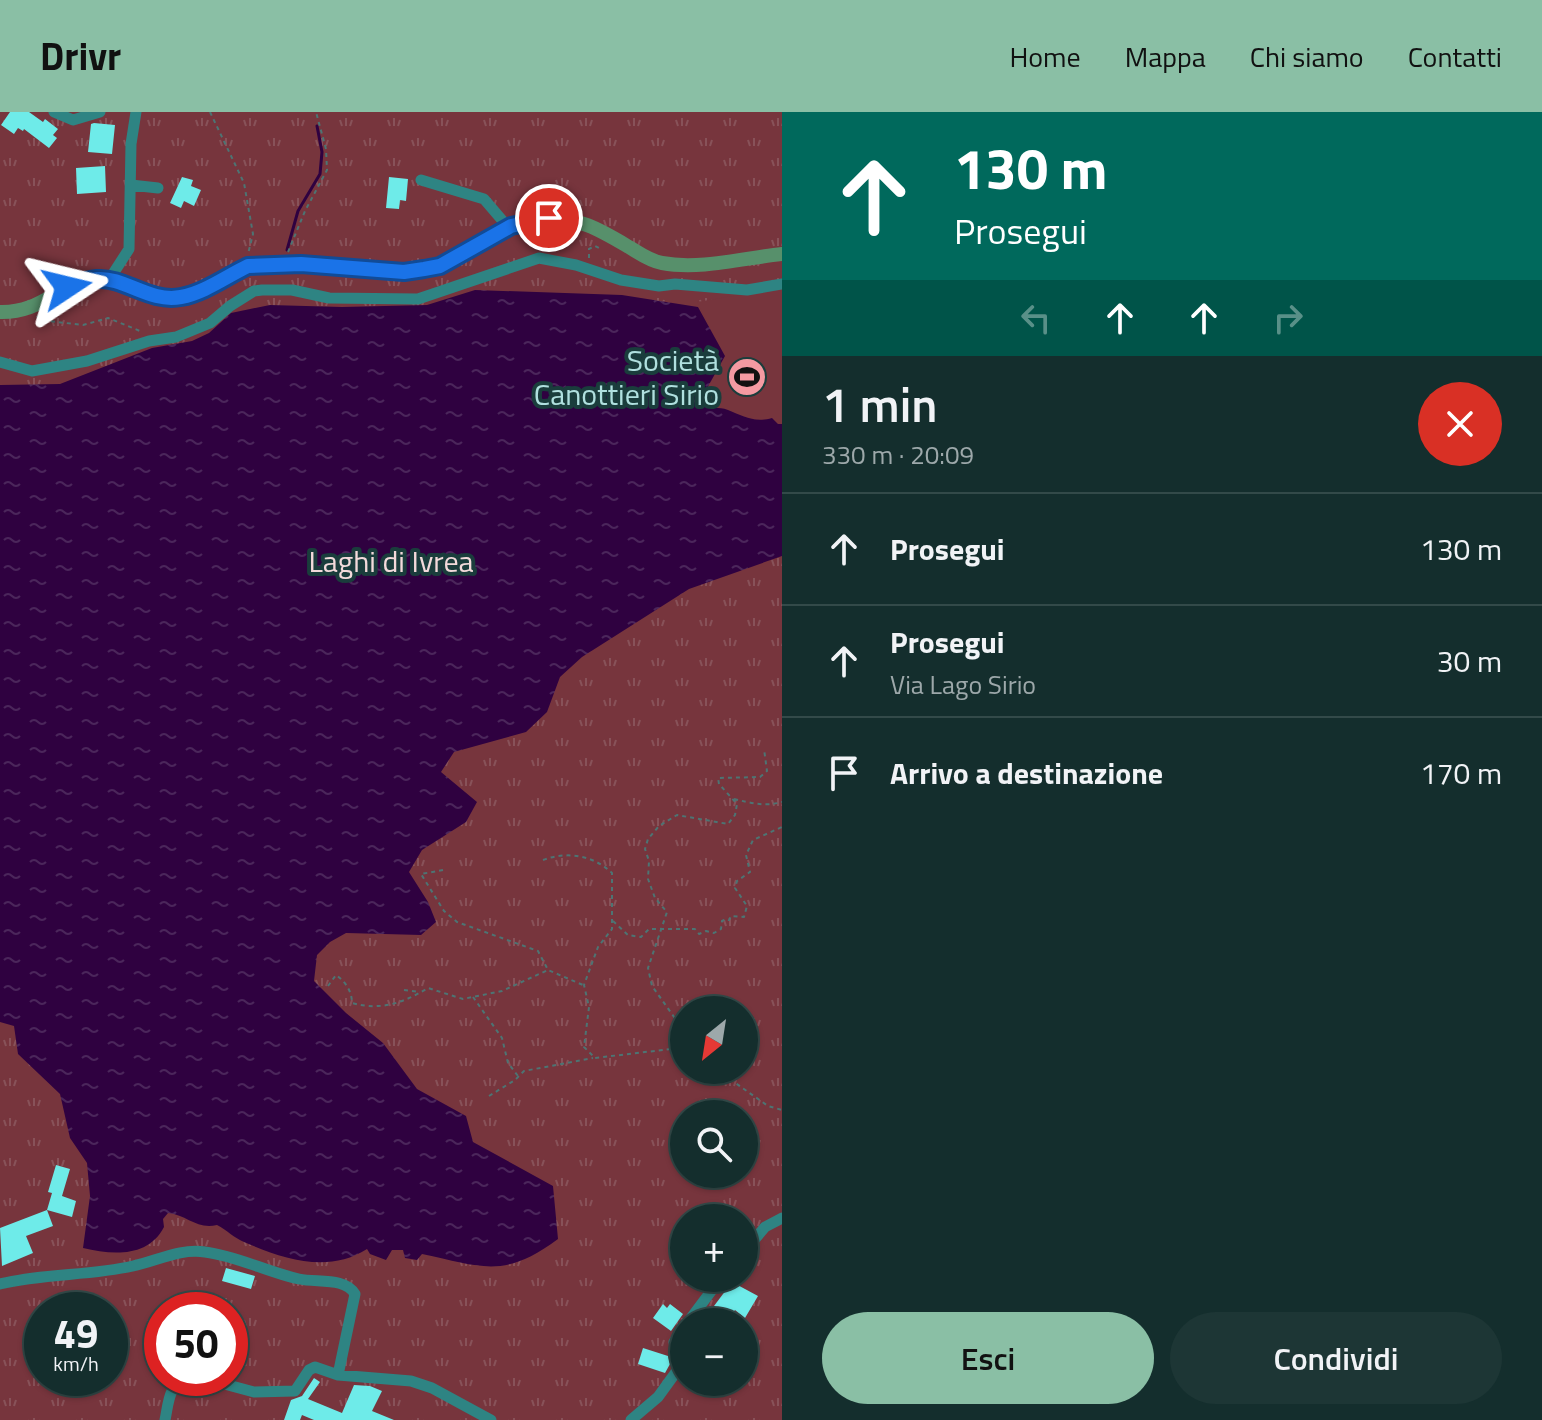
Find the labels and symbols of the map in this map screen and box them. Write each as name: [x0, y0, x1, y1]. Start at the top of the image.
pin: [515, 184, 583, 252]
position arrow: [25, 245, 109, 329]
place label: Società Canottieri Sirio: [534, 337, 719, 417]
sports icon: Società Canottieri Sirio: [726, 356, 768, 398]
park label: Laghi di Ivrea: [308, 538, 474, 584]
north arrow: [670, 996, 758, 1084]
speed limit sign: 50: [144, 1292, 248, 1396]

